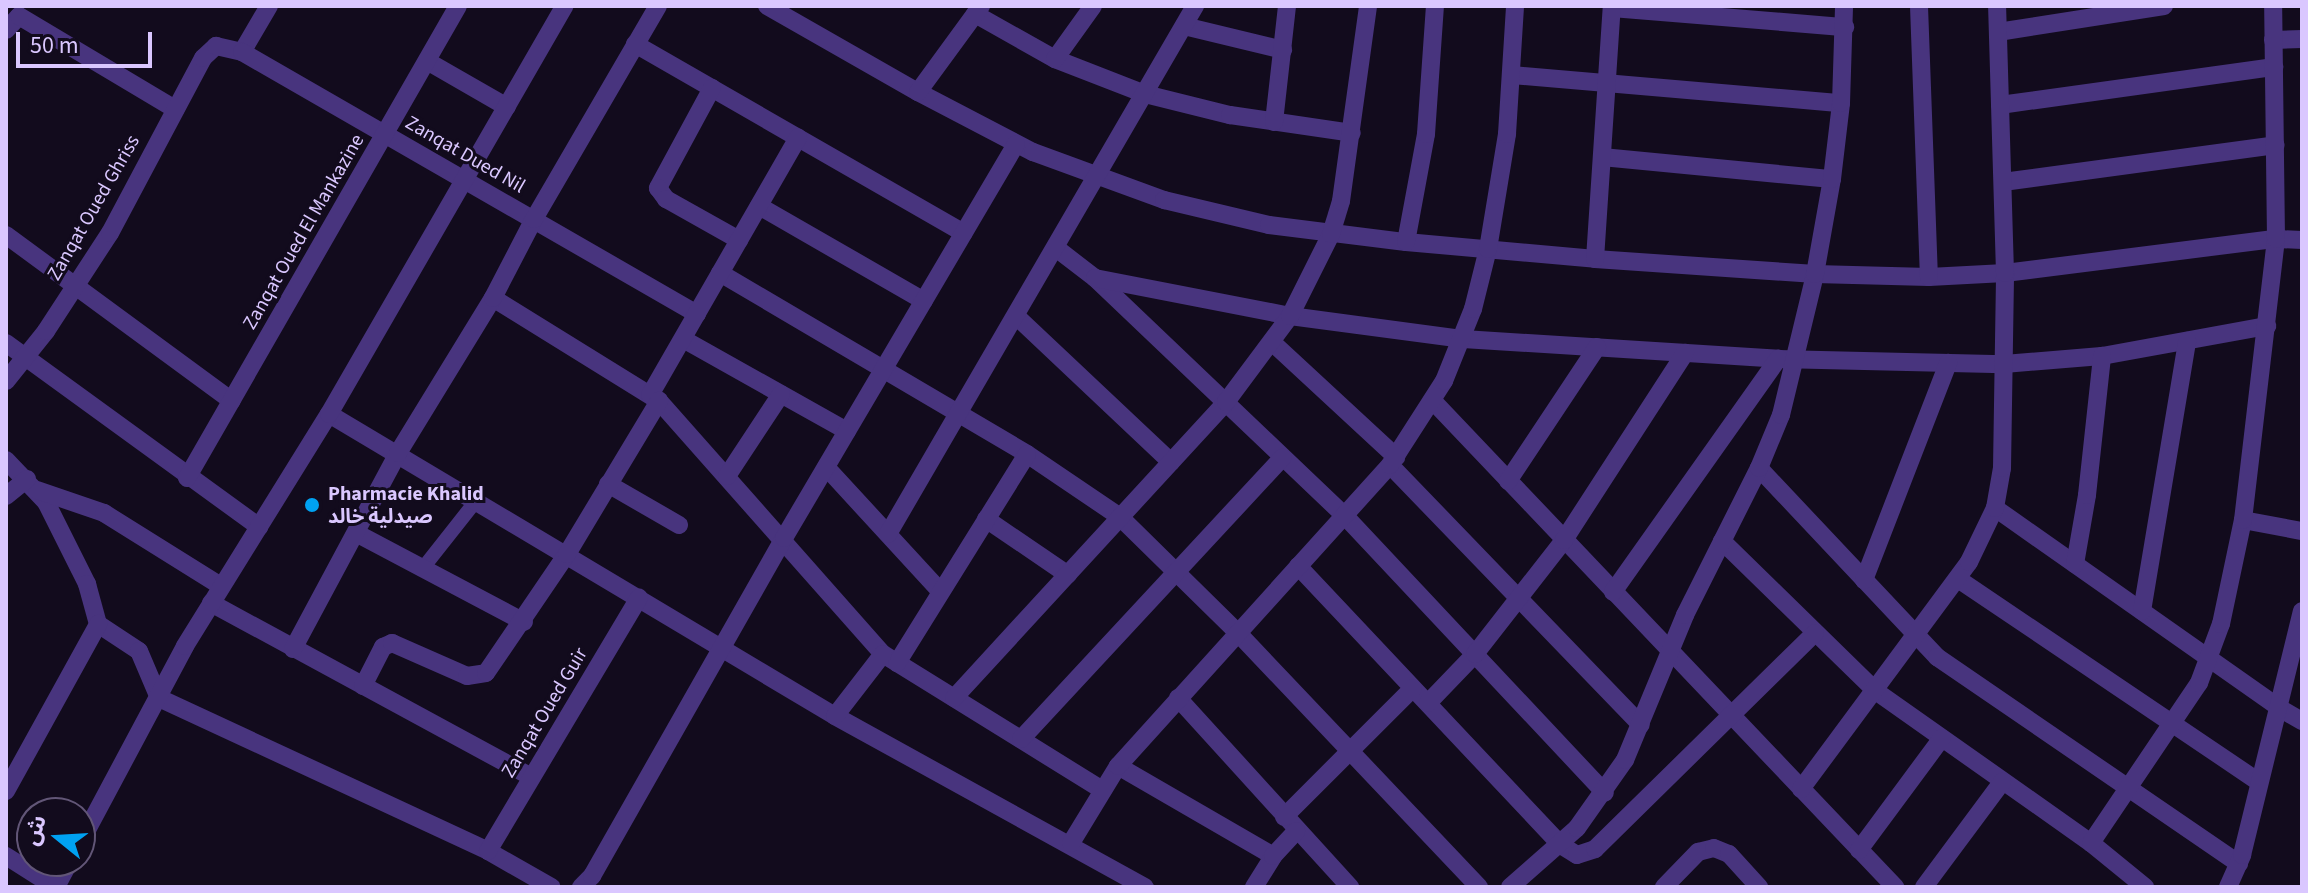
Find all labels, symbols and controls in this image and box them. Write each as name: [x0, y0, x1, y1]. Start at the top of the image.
scale bar: [20, 16, 156, 66]
text: 50 m: [30, 28, 79, 63]
street label: Zanqat Dued Nil: [401, 111, 529, 199]
street label: Zanqat Oued El Mankazine: [238, 130, 370, 334]
street label: Zanqat Oued Ghriss: [43, 131, 145, 285]
place label: Pharmacie Khalid صيدلية خالد: [328, 482, 484, 529]
marker: Pharmacie Khalid صيدلية خالد: [303, 496, 321, 514]
street label: Zanqat Oued Guir: [497, 644, 593, 782]
north arrow: [16, 797, 96, 877]
text: ش: [15, 811, 55, 849]

